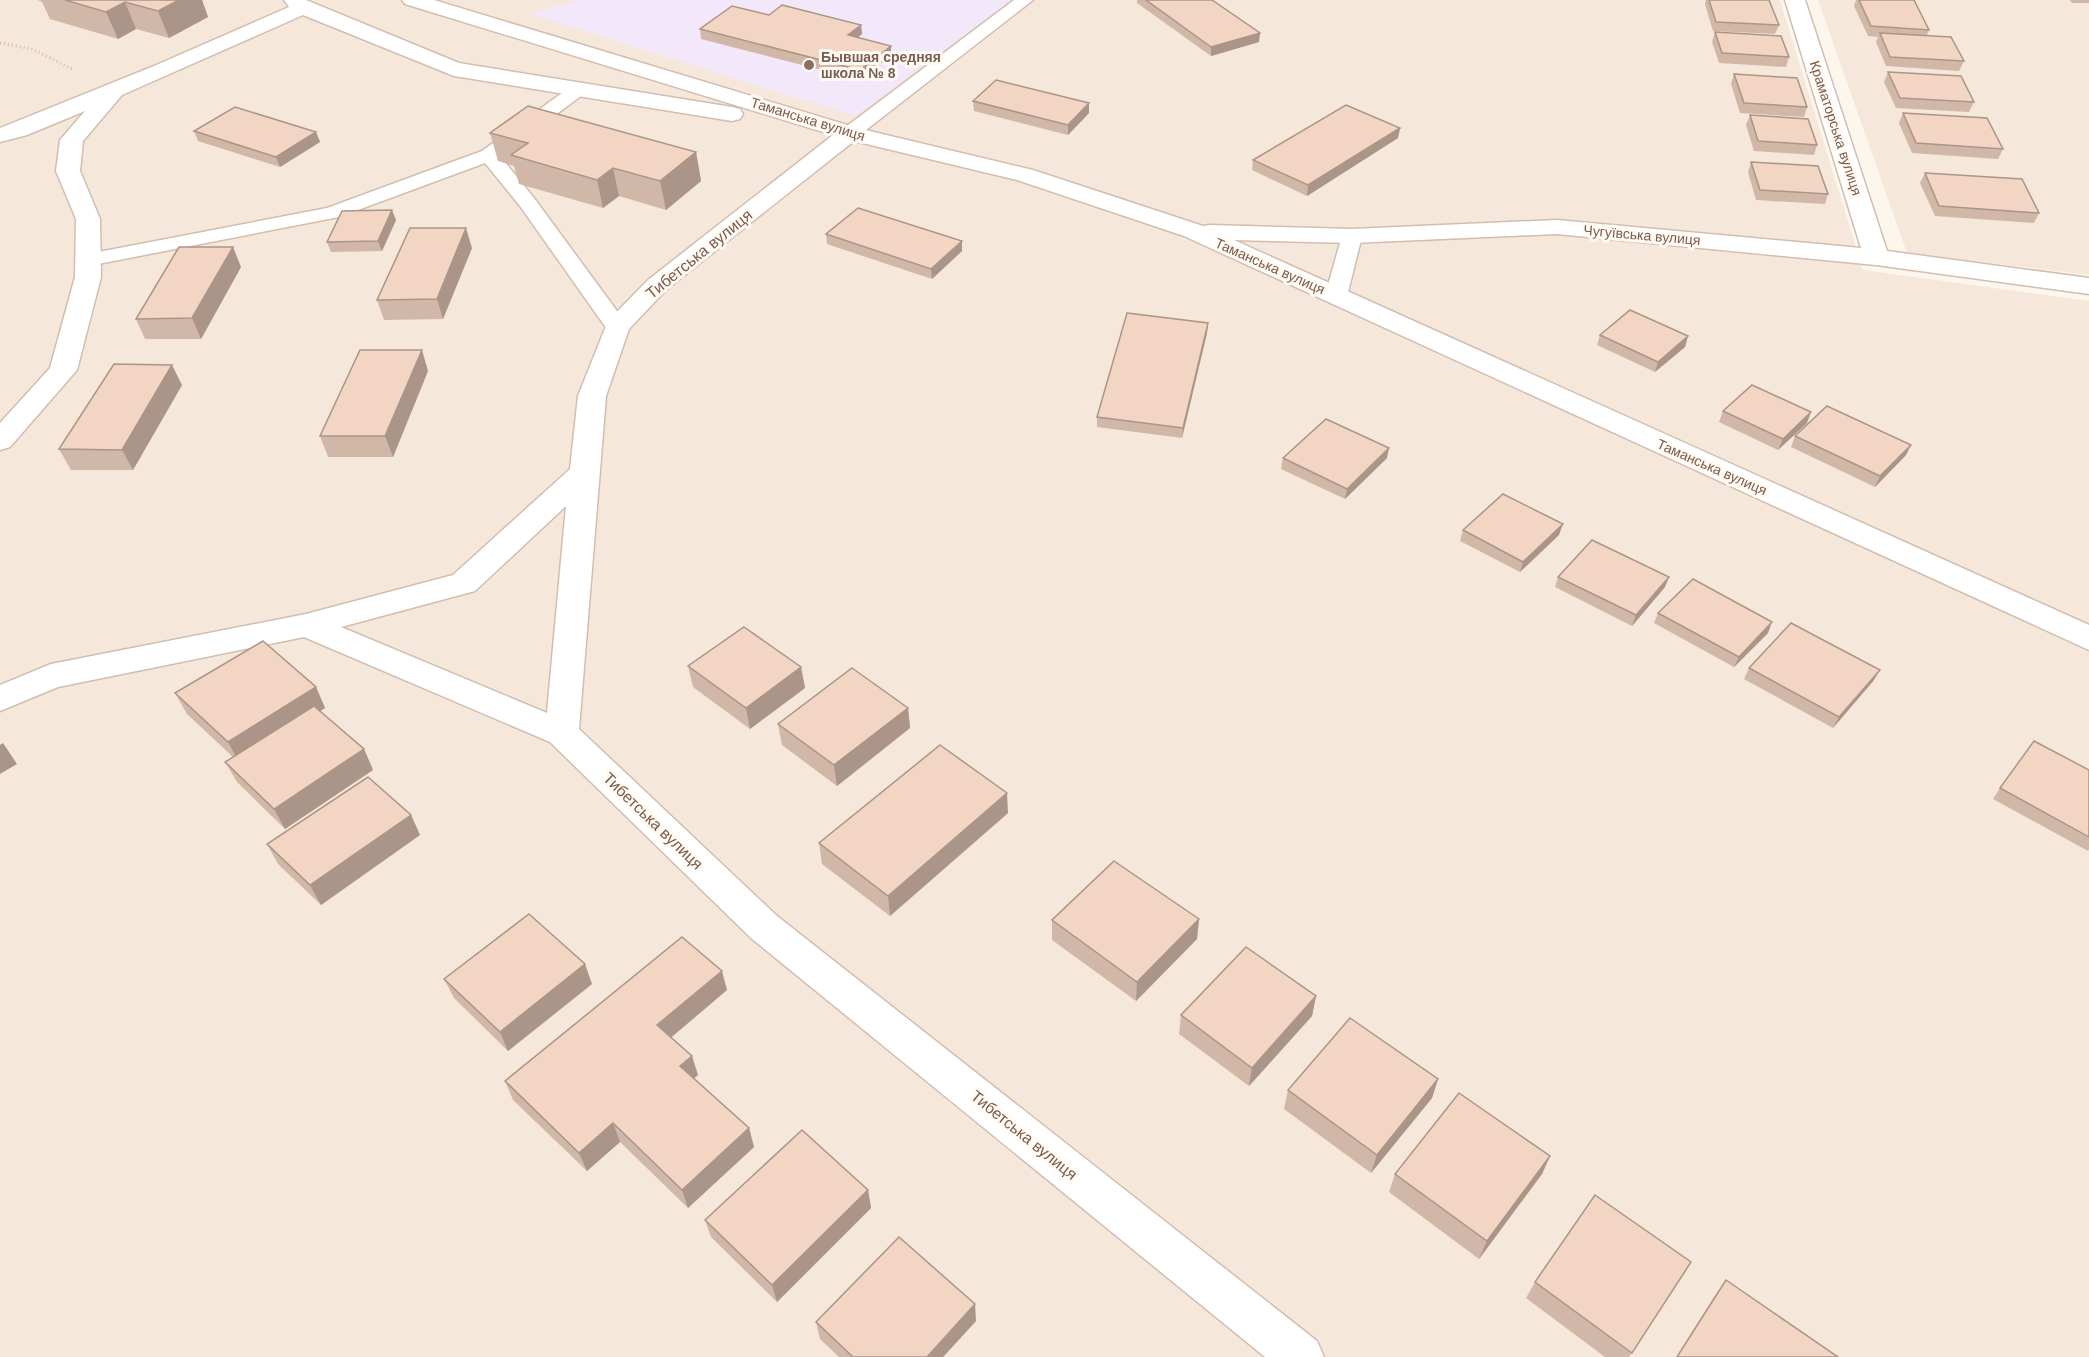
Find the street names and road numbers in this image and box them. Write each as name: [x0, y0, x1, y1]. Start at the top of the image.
street label: Краматорська вулиця: [1807, 59, 1865, 197]
street label: Таманська вулиця: [749, 94, 867, 144]
street label: Тибетська вулиця: [643, 206, 755, 302]
street label: Чугуївська вулиця: [1583, 222, 1701, 248]
street label: Таманська вулиця: [1213, 235, 1327, 297]
street label: Таманська вулиця: [1655, 436, 1769, 498]
street label: Тибетська вулиця: [600, 769, 706, 873]
street label: Тибетська вулиця: [968, 1087, 1080, 1183]

